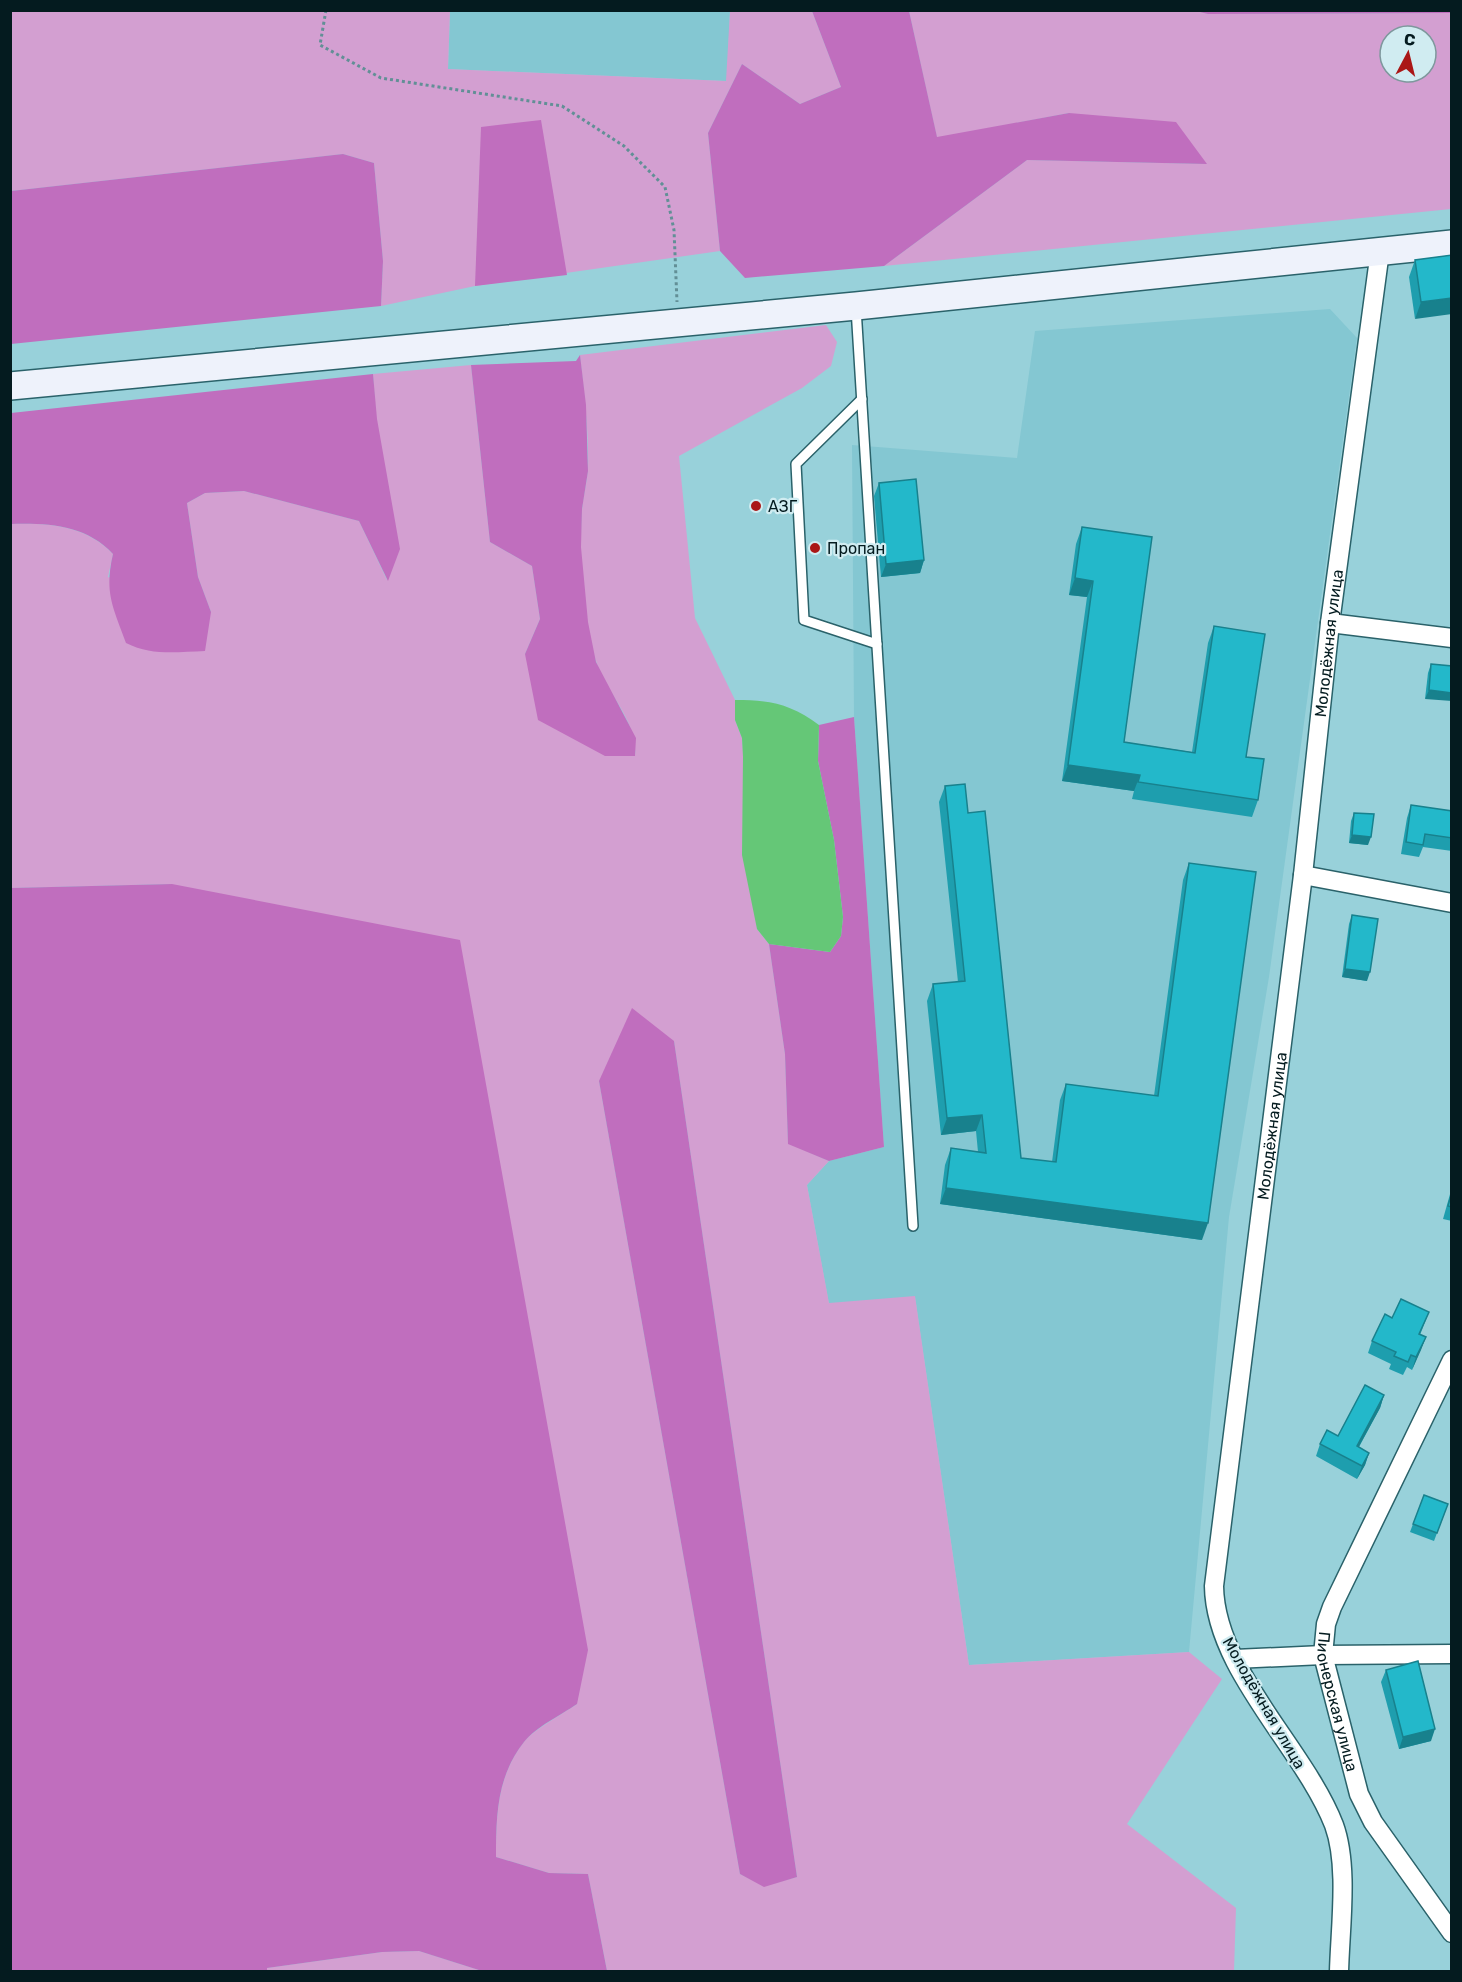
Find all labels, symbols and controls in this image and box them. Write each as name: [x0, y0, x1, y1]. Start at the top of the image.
north arrow: [1378, 24, 1438, 84]
text: С: [1403, 29, 1417, 50]
place label: АЗГ: [768, 497, 798, 516]
marker: АЗГ: [749, 499, 763, 513]
place label: Пропан: [827, 539, 885, 558]
marker: Пропан: [808, 541, 822, 555]
street label: Молодёжная улица: [1310, 568, 1347, 718]
street label: Молодёжная улица: [1253, 1051, 1290, 1201]
street label: Пионерская улица: [1313, 1631, 1362, 1774]
street label: Молодёжная улица: [1219, 1634, 1309, 1772]

